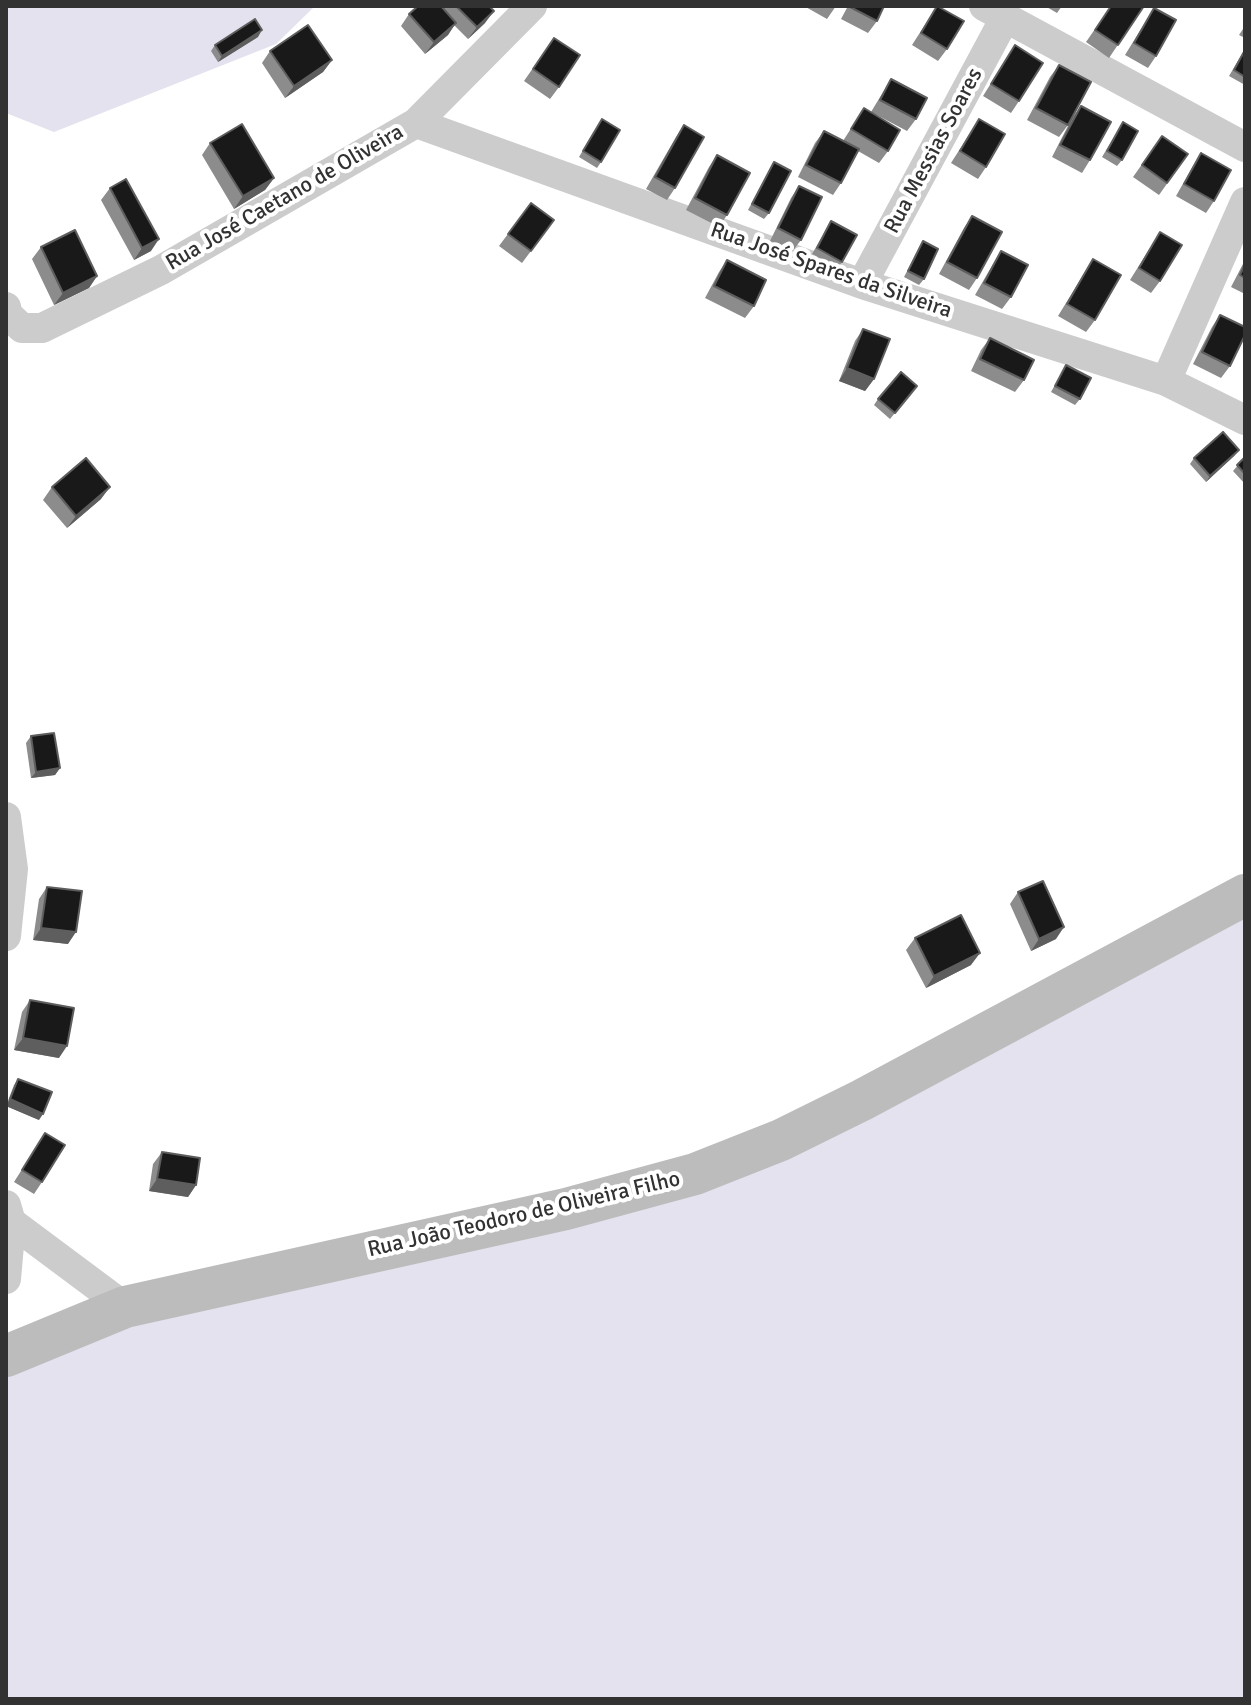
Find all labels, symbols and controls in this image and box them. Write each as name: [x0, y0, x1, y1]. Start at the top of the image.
street label: Rua Messias Soares: [879, 64, 989, 238]
street label: Rua José Caetano de Oliveira: [162, 119, 408, 277]
street label: Rua José Spares da Silveira: [707, 217, 955, 325]
street label: Rua João Teodoro de Oliveira Filho: [365, 1166, 683, 1264]

